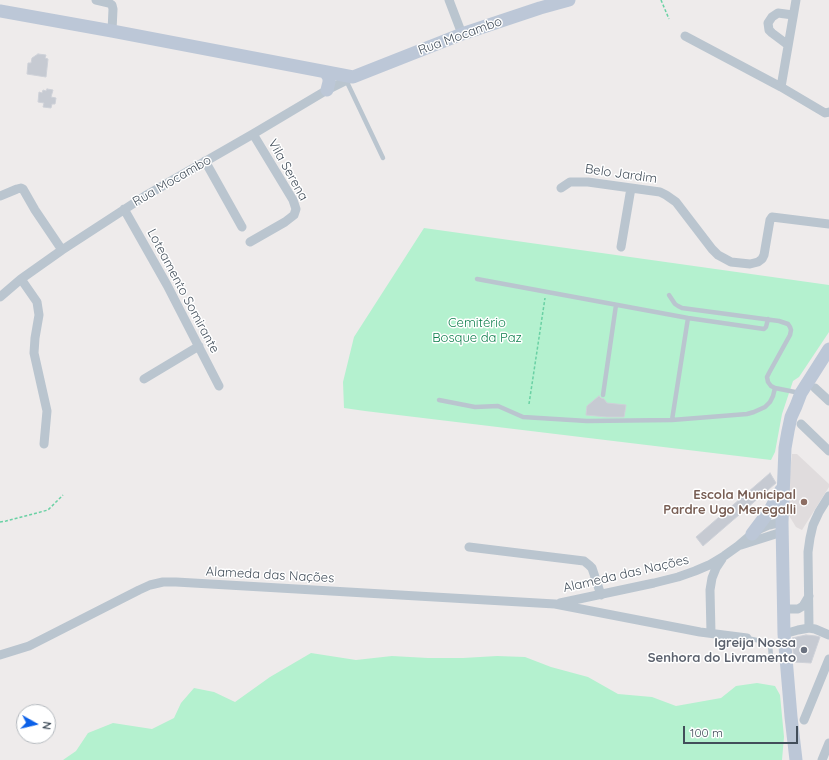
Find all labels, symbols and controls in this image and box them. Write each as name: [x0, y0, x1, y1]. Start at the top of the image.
street label: Rua Mocambo: [416, 14, 504, 58]
street label: Vila Serena: [265, 137, 311, 203]
street label: Rua Mocambo: [130, 152, 214, 210]
street label: Belo Jardim: [584, 161, 658, 187]
street label: Loteamento Somirante: [144, 226, 222, 356]
park label: Cemitério Bosque da Paz: [432, 315, 522, 346]
place label: Escola Municipal Pardre Ugo Meregalli: [663, 487, 796, 518]
marker: Escola Municipal Pardre Ugo Meregalli: [799, 497, 809, 507]
street label: Alameda das Nações: [562, 552, 690, 596]
street label: Alameda das Nações: [205, 564, 335, 586]
place label: Igreija Nossa Senhora do Livramento: [648, 635, 796, 666]
marker: Igreija Nossa Senhora do Livramento: [799, 645, 809, 655]
north arrow: [16, 704, 56, 744]
scale bar: [685, 718, 800, 744]
text: N: [39, 721, 54, 731]
text: 100 m: [690, 725, 723, 740]

